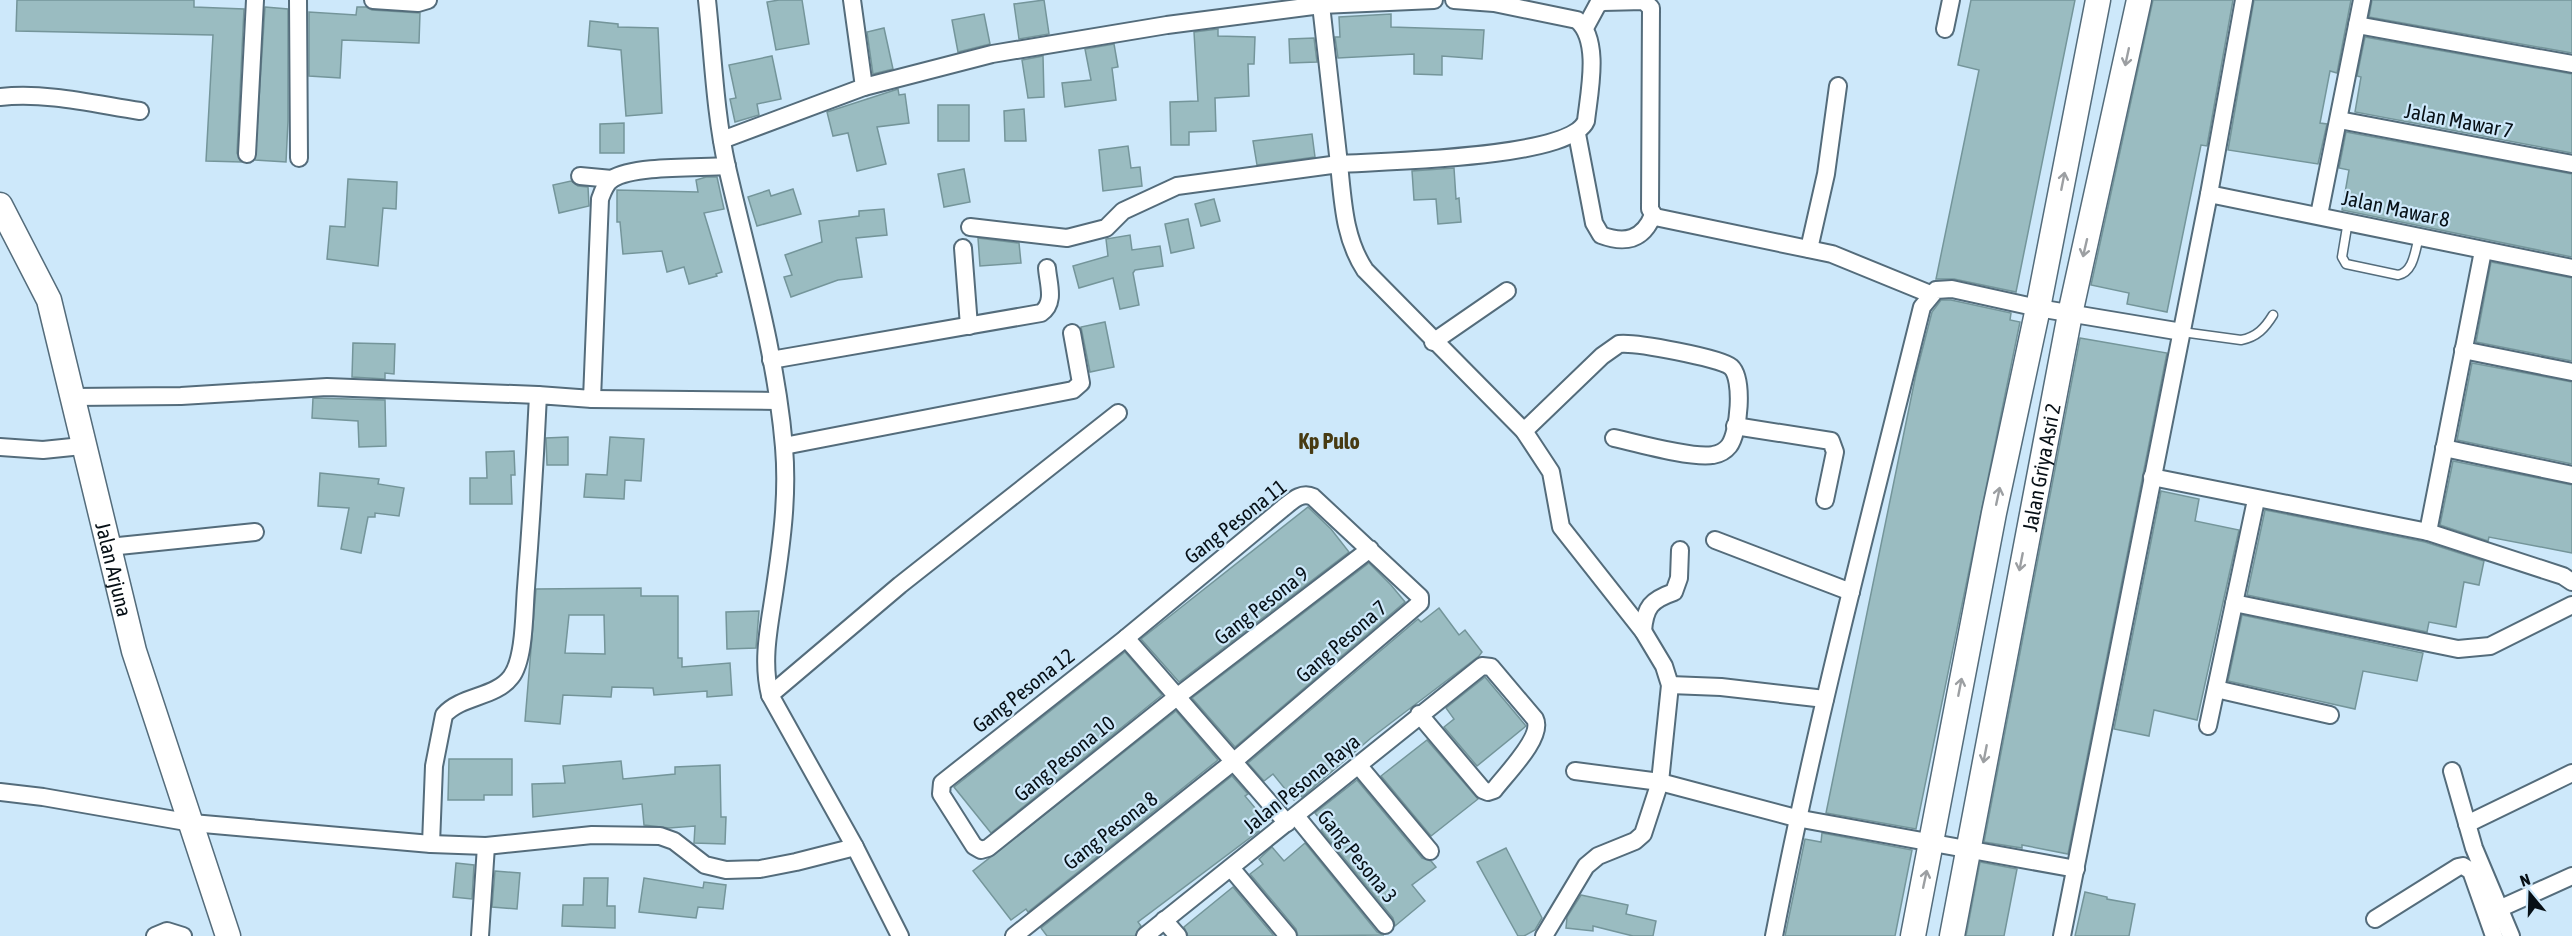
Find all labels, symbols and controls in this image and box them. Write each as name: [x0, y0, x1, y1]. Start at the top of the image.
one-way arrow: [2121, 47, 2132, 67]
street label: Jalan Mawar 7: [2403, 98, 2515, 142]
one-way arrow: [2058, 172, 2069, 192]
street label: Jalan Mawar 8: [2340, 185, 2452, 231]
one-way arrow: [2079, 237, 2090, 257]
street label: Jalan Griya Asri 2: [2017, 401, 2065, 533]
district label: Kp Pulo: [1298, 428, 1360, 454]
street label: Gang Pesona 11: [1179, 474, 1291, 568]
one-way arrow: [1993, 486, 2004, 506]
street label: Jalan Arjuna: [91, 520, 137, 619]
one-way arrow: [2015, 552, 2026, 571]
street label: Gang Pesona 9: [1209, 561, 1313, 649]
street label: Gang Pesona 7: [1291, 595, 1391, 687]
street label: Gang Pesona 12: [967, 643, 1079, 737]
one-way arrow: [1955, 678, 1966, 697]
street label: Gang Pesona 10: [1009, 710, 1119, 806]
street label: Jalan Pesona Raya: [1238, 729, 1364, 837]
one-way arrow: [1979, 744, 1990, 763]
street label: Gang Pesona 8: [1058, 786, 1162, 874]
street label: Gang Pesona 3: [1313, 805, 1403, 907]
north arrow: [2500, 864, 2560, 924]
one-way arrow: [1920, 869, 1931, 889]
text: N: [2518, 870, 2533, 890]

